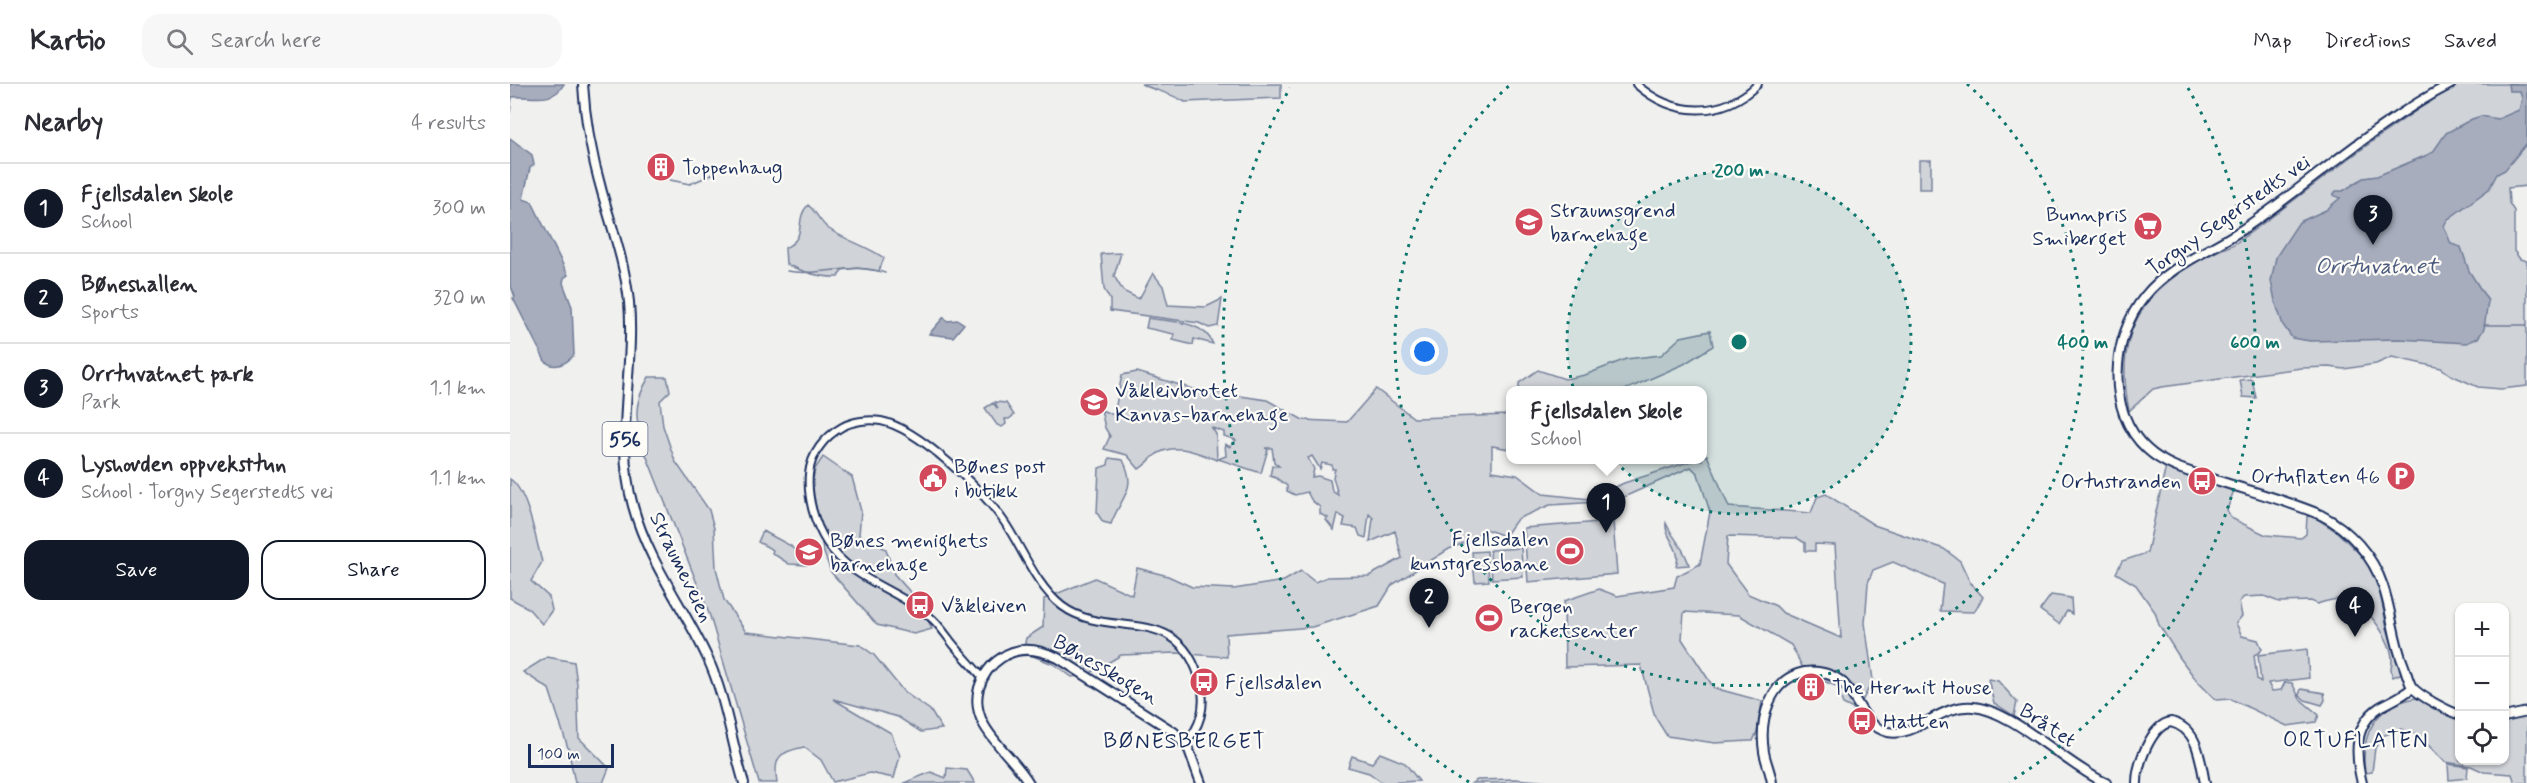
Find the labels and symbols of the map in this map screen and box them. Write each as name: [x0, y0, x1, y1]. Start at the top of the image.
street label: Torgny Segerstedts vei: [2141, 149, 2317, 284]
building icon: Toppenhaug: [645, 151, 677, 183]
place label: Toppenhaug: [682, 154, 782, 183]
text: 200 m: [1714, 159, 1764, 183]
pin: 3: [2354, 196, 2392, 245]
place label: Straumsgrend barnehage: [1550, 197, 1676, 251]
place label: Bunnpris Smiberget: [2032, 201, 2127, 255]
school or university icon: Straumsgrend barnehage: [1513, 206, 1545, 238]
supermarket icon: Bunnpris Smiberget: [2132, 210, 2164, 242]
water label: Orrtuvatnet: [2315, 253, 2440, 281]
text: 400 m: [2058, 331, 2108, 355]
text: 600 m: [2230, 331, 2280, 355]
centre of rings: [1729, 332, 1749, 352]
your location: [1410, 337, 1439, 366]
place label: Våkleivbrotet Kanvas-barnehage: [1115, 377, 1289, 431]
school or university icon: Våkleivbrotet Kanvas-barnehage: [1078, 386, 1110, 418]
road number: 556: [602, 422, 648, 456]
place label: Bønes post i butikk: [954, 453, 1046, 505]
parking icon: Ortuflaten 46: [2385, 460, 2417, 492]
public building icon: Bønes post i butikk: [917, 462, 949, 494]
place label: Ortuflaten 46: [2251, 463, 2380, 491]
bus stop icon: Ortustranden: [2186, 465, 2218, 497]
place label: Ortustranden: [2061, 468, 2181, 496]
pin: 1: [1586, 484, 1626, 533]
street label: Straumeveien: [642, 508, 720, 627]
place label: Fjellsdalen kunstgressbane: [1410, 526, 1549, 578]
place label: Bønes menighets barnehage: [830, 527, 988, 581]
sports icon: Fjellsdalen kunstgressbane: [1554, 535, 1586, 567]
school or university icon: Bønes menighets barnehage: [793, 536, 825, 568]
pin: 2: [1410, 578, 1448, 628]
pin: 4: [2336, 588, 2374, 637]
bus stop icon: Våkleiven: [904, 589, 936, 621]
place label: Våkleiven: [941, 592, 1027, 620]
place label: Bergen racketsenter: [1510, 593, 1637, 645]
sports icon: Bergen racketsenter: [1473, 602, 1505, 634]
street label: Bønesskogen: [1046, 628, 1164, 713]
bus stop icon: Fjellsdalen: [1188, 666, 1220, 698]
place label: Fjellsdalen: [1225, 669, 1322, 697]
building icon: The Hermit House: [1795, 671, 1827, 703]
place label: The Hermit House: [1832, 674, 1992, 702]
street label: Bråtet: [2014, 697, 2081, 755]
bus stop icon: Hatten: [1846, 705, 1878, 737]
place label: Hatten: [1883, 708, 1949, 736]
district label: ORTUFLATEN: [2283, 727, 2429, 755]
district label: BØNESBERGET: [1103, 728, 1267, 756]
scale bar: [528, 741, 614, 768]

